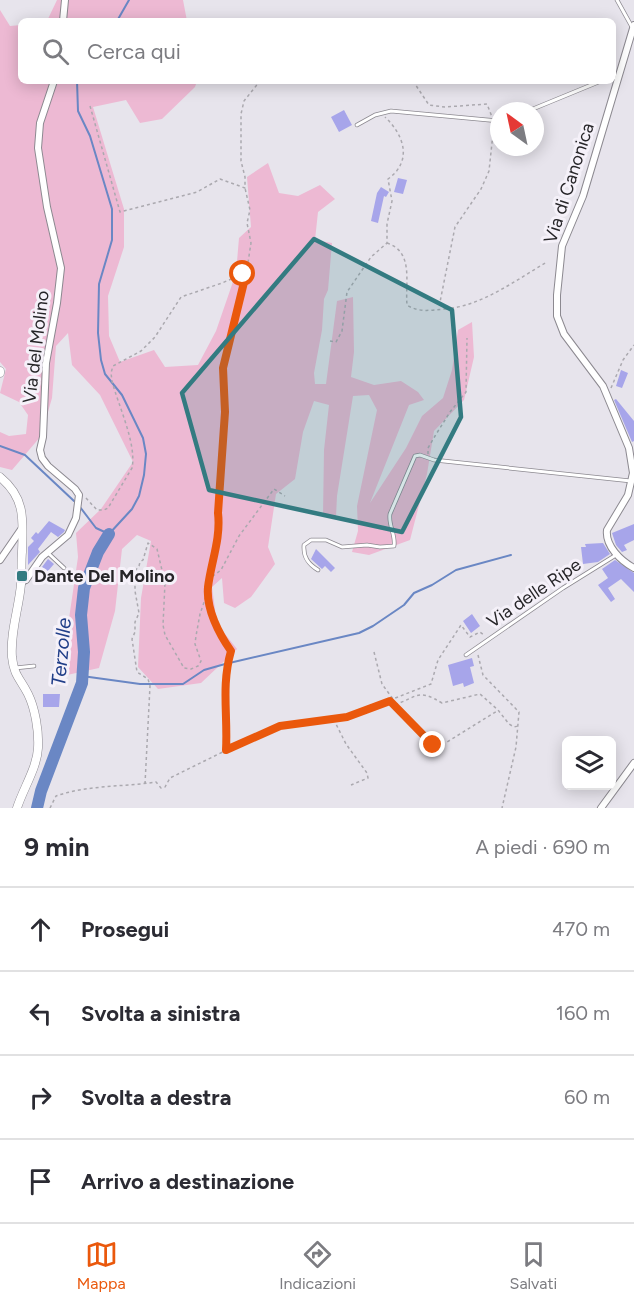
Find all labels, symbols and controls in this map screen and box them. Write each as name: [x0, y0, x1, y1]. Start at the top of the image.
search box: [18, 18, 616, 84]
icon: search: [39, 35, 72, 68]
text: Cerca qui: [87, 38, 181, 65]
north arrow: [490, 102, 544, 156]
street label: Via di Canonica: [539, 120, 599, 246]
route start: [229, 260, 255, 286]
street label: Via del Molino: [18, 289, 54, 405]
street label: Via delle Ripe: [483, 553, 585, 633]
place label: Dante Del Molino: [34, 565, 175, 587]
marker: Dante Del Molino: [15, 569, 29, 583]
water label: Terzolle: [46, 617, 76, 687]
route end: [419, 731, 445, 757]
map controls: [562, 736, 616, 790]
button: layers: [562, 736, 616, 790]
text: 9 min: [24, 831, 90, 863]
text: A piedi · 690 m: [475, 835, 610, 859]
icon: ahead: [24, 913, 57, 946]
text: Prosegui: [81, 916, 169, 943]
text: 470 m: [552, 917, 610, 941]
icon: left: [24, 997, 57, 1030]
text: Svolta a sinistra: [81, 1000, 240, 1027]
text: 160 m: [556, 1001, 610, 1025]
icon: right: [24, 1081, 57, 1114]
text: Svolta a destra: [81, 1084, 231, 1111]
text: 60 m: [564, 1085, 610, 1109]
icon: arrive: [24, 1165, 57, 1198]
text: Arrivo a destinazione: [81, 1168, 294, 1195]
tab: Mappa: [77, 1238, 126, 1293]
tab: Indicazioni: [279, 1238, 356, 1293]
tab: Salvati: [510, 1238, 557, 1293]

